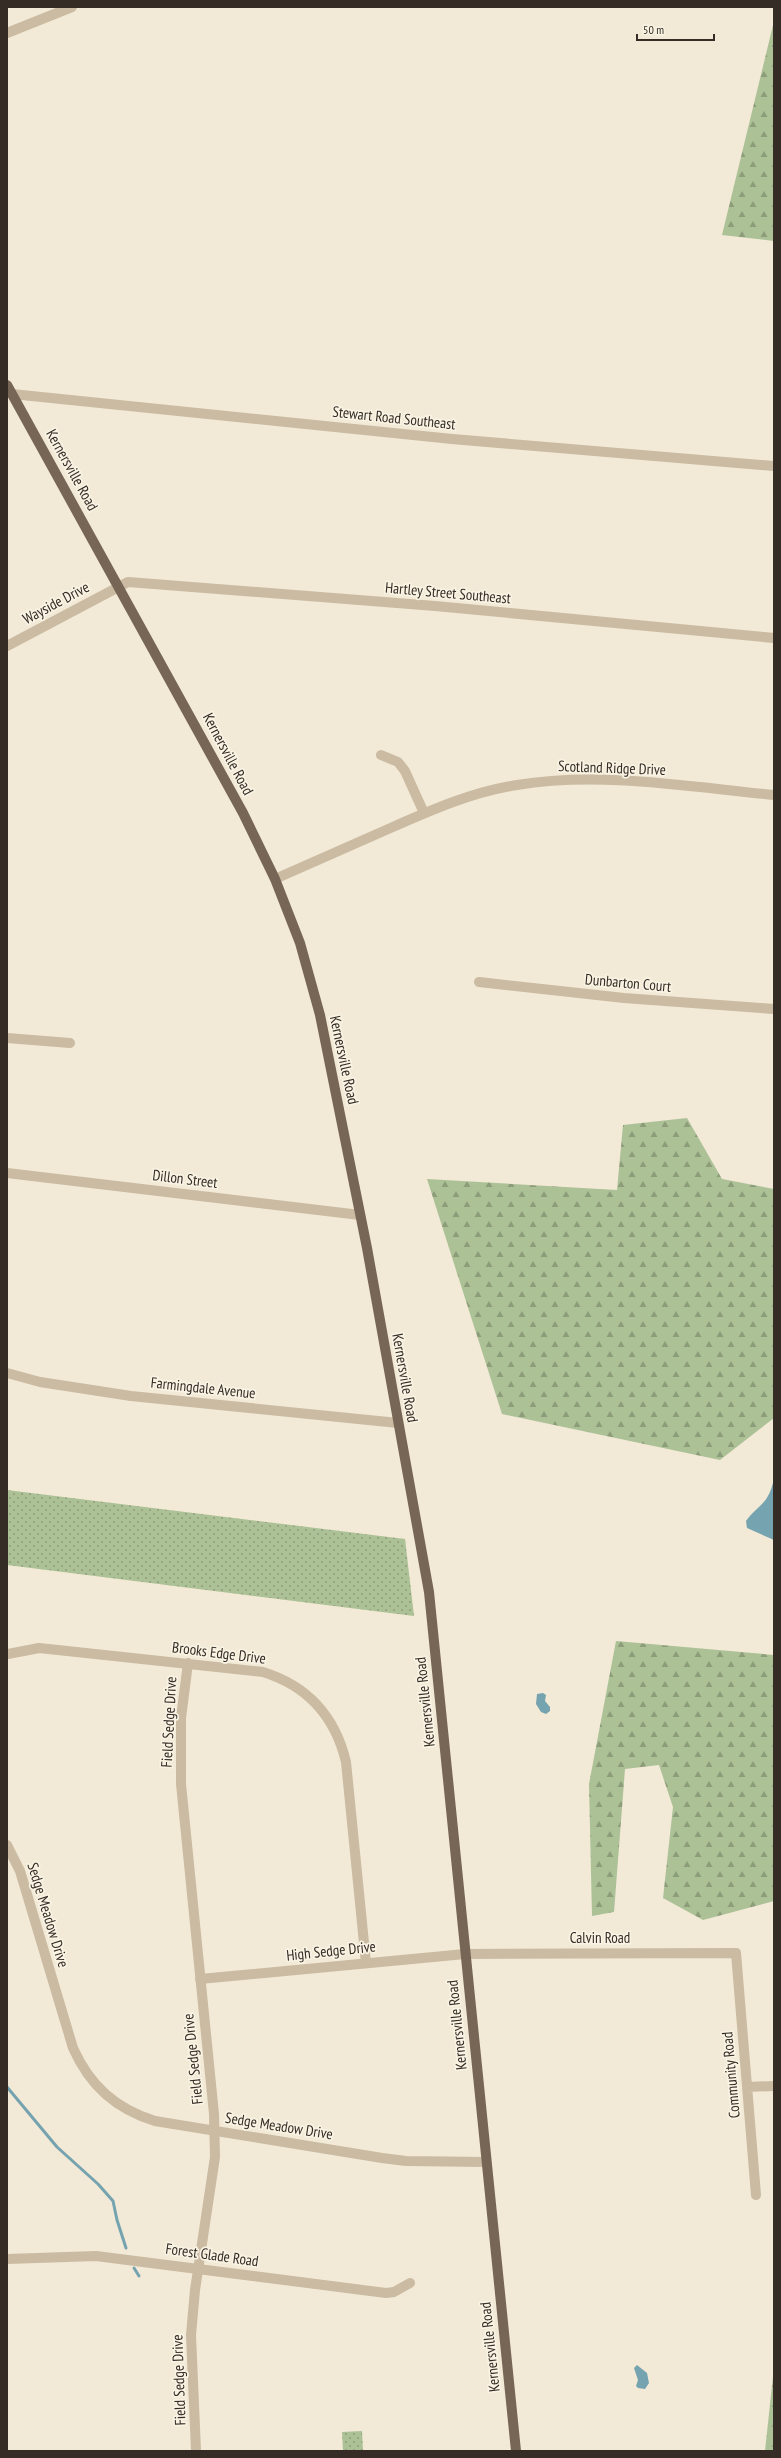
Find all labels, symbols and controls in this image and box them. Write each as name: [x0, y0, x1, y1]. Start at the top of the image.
scale bar: [637, 16, 714, 42]
text: 50 m: [643, 22, 664, 37]
street label: Stewart Road Southeast: [332, 402, 456, 433]
street label: Kernersville Road: [42, 426, 103, 514]
street label: Wayside Drive: [19, 577, 92, 628]
street label: Hartley Street Southeast: [384, 578, 512, 607]
street label: Kernersville Road: [199, 710, 258, 798]
street label: Scotland Ridge Drive: [558, 756, 666, 779]
street label: Dunbarton Court: [584, 969, 672, 996]
street label: Kernersville Road: [326, 1014, 363, 1106]
street label: Dillon Street: [151, 1165, 219, 1192]
street label: Kernersville Road: [388, 1332, 423, 1424]
street label: Farmingdale Avenue: [150, 1373, 256, 1402]
street label: Brooks Edge Drive: [171, 1637, 267, 1668]
street label: Kernersville Road: [410, 1656, 439, 1748]
street label: Field Sedge Drive: [157, 1676, 180, 1768]
street label: Sedge Meadow Drive: [24, 1860, 73, 1970]
street label: Calvin Road: [570, 1928, 630, 1947]
street label: High Sedge Drive: [285, 1936, 377, 1965]
street label: Kernersville Road: [442, 1979, 471, 2071]
street label: Field Sedge Drive: [178, 2013, 207, 2105]
street label: Community Road: [717, 2031, 744, 2119]
street label: Sedge Meadow Drive: [224, 2108, 334, 2143]
street label: Forest Glade Road: [164, 2239, 260, 2270]
street label: Kernersville Road: [475, 2301, 504, 2393]
street label: Field Sedge Drive: [167, 2334, 190, 2426]

